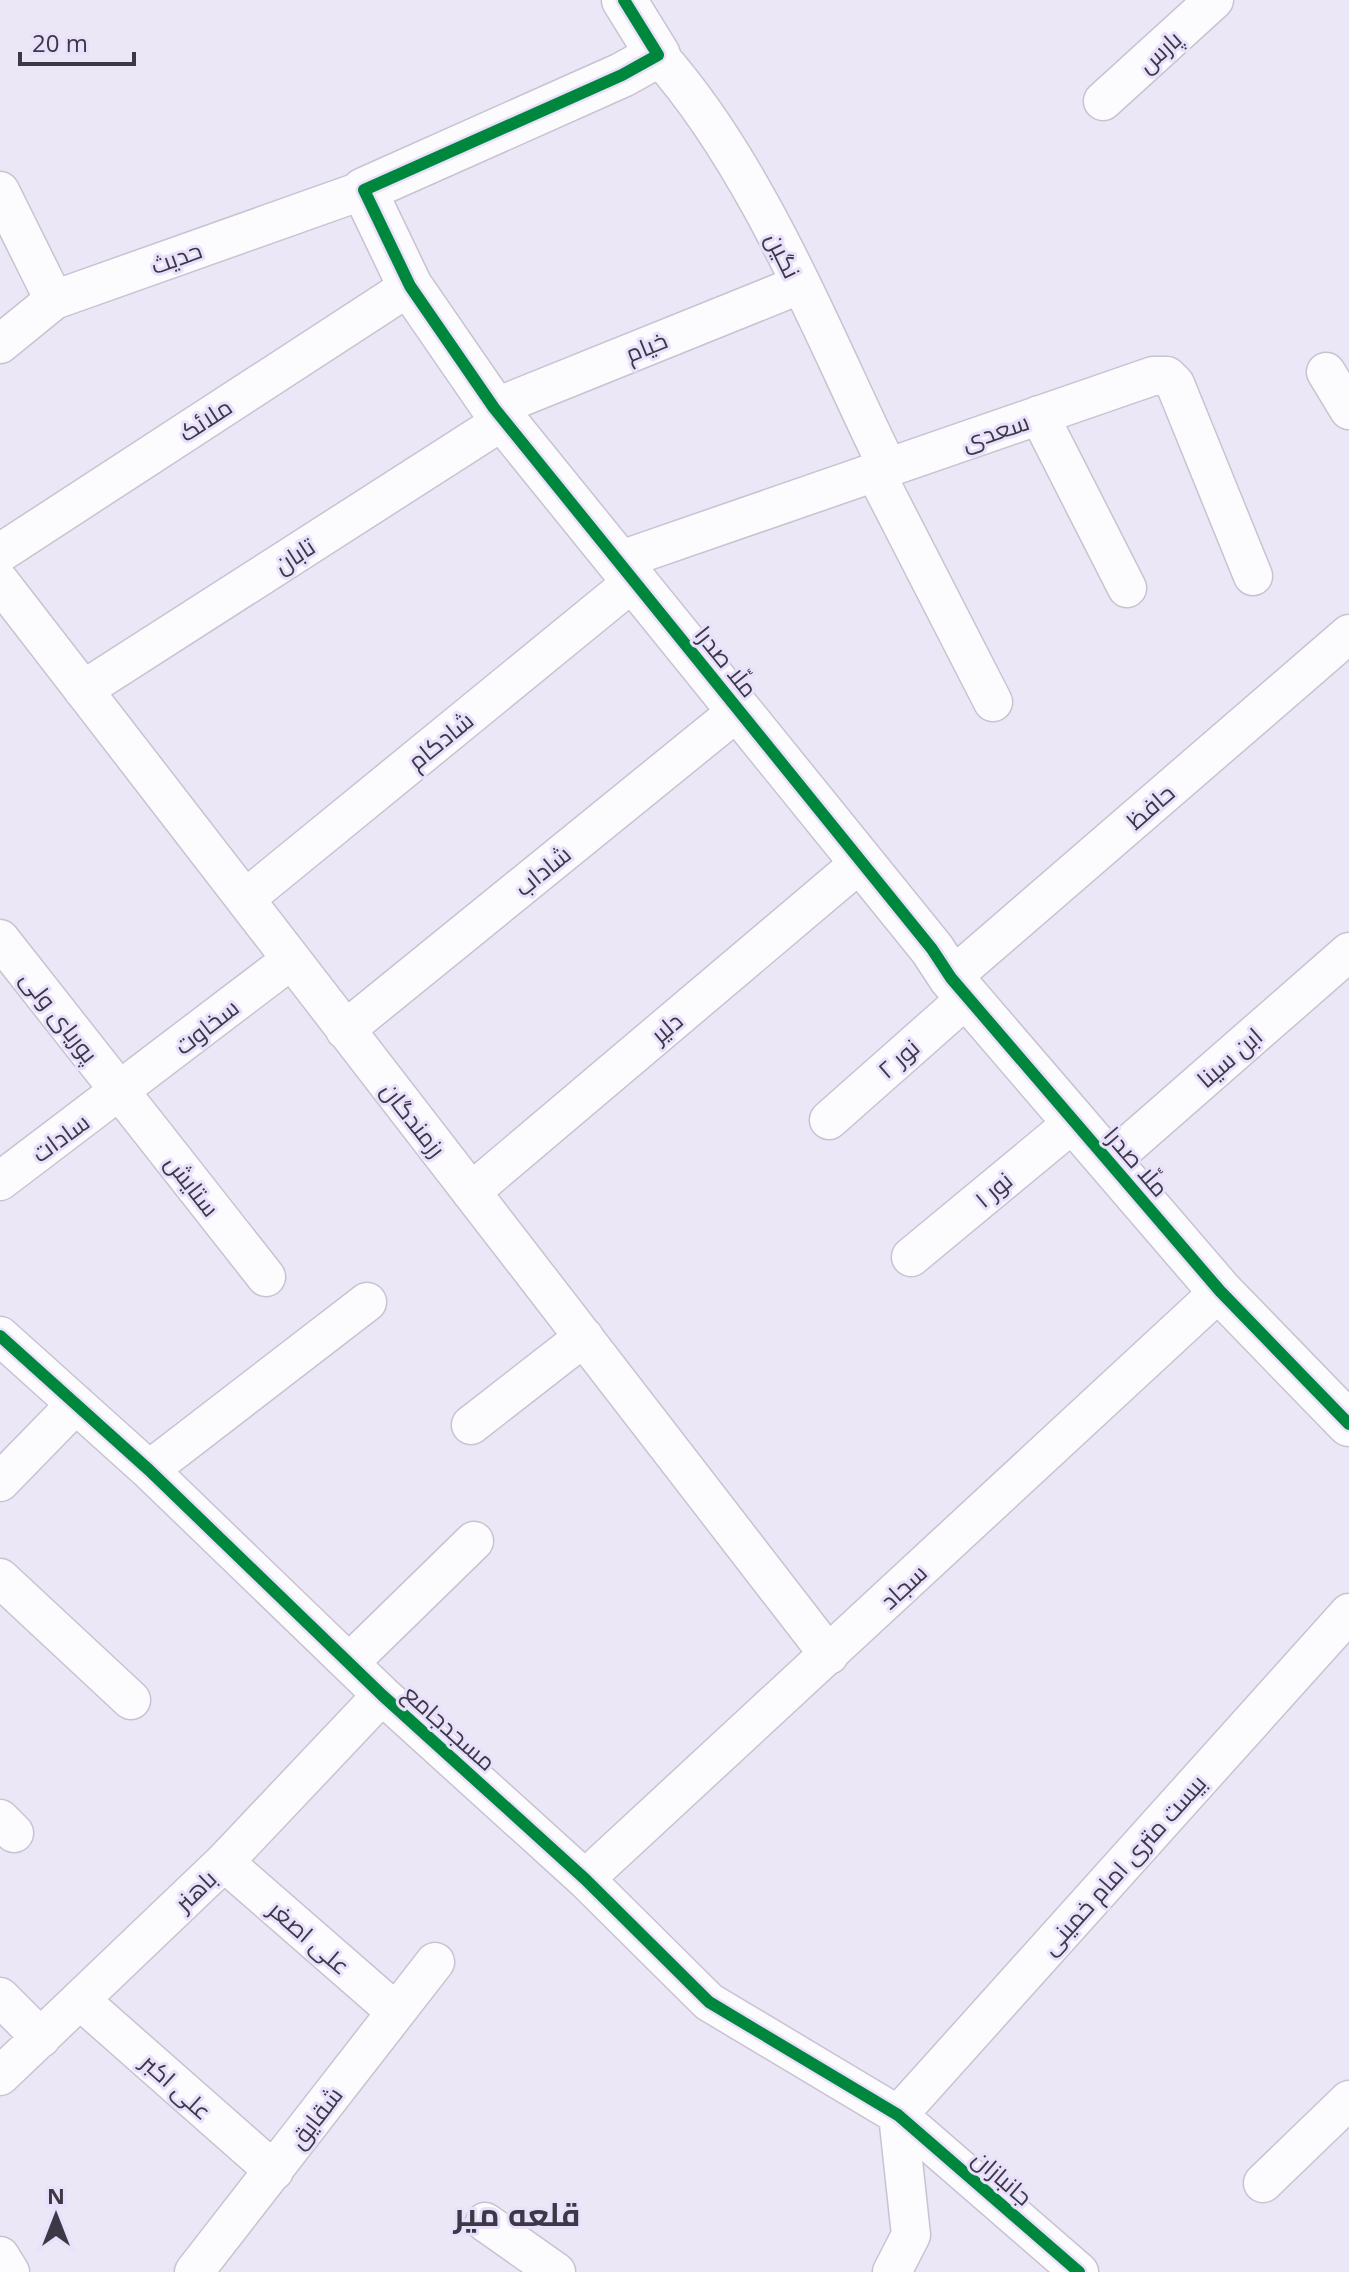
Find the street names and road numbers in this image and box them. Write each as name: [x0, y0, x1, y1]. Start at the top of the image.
street label: پارس: [1130, 22, 1189, 80]
street label: نگین: [759, 227, 809, 283]
street label: حدیث: [146, 233, 206, 281]
street label: خیام: [620, 323, 672, 370]
street label: ملائک: [172, 389, 238, 449]
street label: سعدی: [957, 404, 1033, 458]
street label: تابان: [267, 529, 321, 581]
street label: ملّا صدرا: [688, 618, 766, 704]
street label: شادکام: [400, 703, 480, 777]
street label: حافظ: [1119, 776, 1181, 836]
street label: شاداب: [507, 837, 577, 903]
street label: پوریای ولی: [13, 963, 107, 1070]
street label: سخاوت: [167, 990, 245, 1062]
street label: دلیر: [641, 1004, 689, 1051]
street label: ابن سینا: [1189, 1019, 1269, 1095]
street label: نور ۲: [870, 1031, 926, 1085]
street label: رزمندگان: [374, 1074, 454, 1164]
street label: سادات: [24, 1105, 96, 1169]
street label: ملّا صدرا: [1097, 1119, 1177, 1203]
street label: ستایش: [158, 1147, 228, 1223]
street label: نور ۱: [967, 1163, 1019, 1215]
street label: سجاد: [872, 1556, 934, 1616]
street label: مسجدجامع: [396, 1676, 504, 1778]
street label: بیست متری امام خمینی: [1033, 1767, 1214, 1962]
street label: باهنر: [165, 1862, 223, 1920]
street label: علی اصغر: [261, 1891, 358, 1981]
street label: علی اکبر: [133, 2044, 220, 2127]
street label: شقایق: [280, 2079, 350, 2155]
street label: جانبازان: [966, 2142, 1040, 2212]

